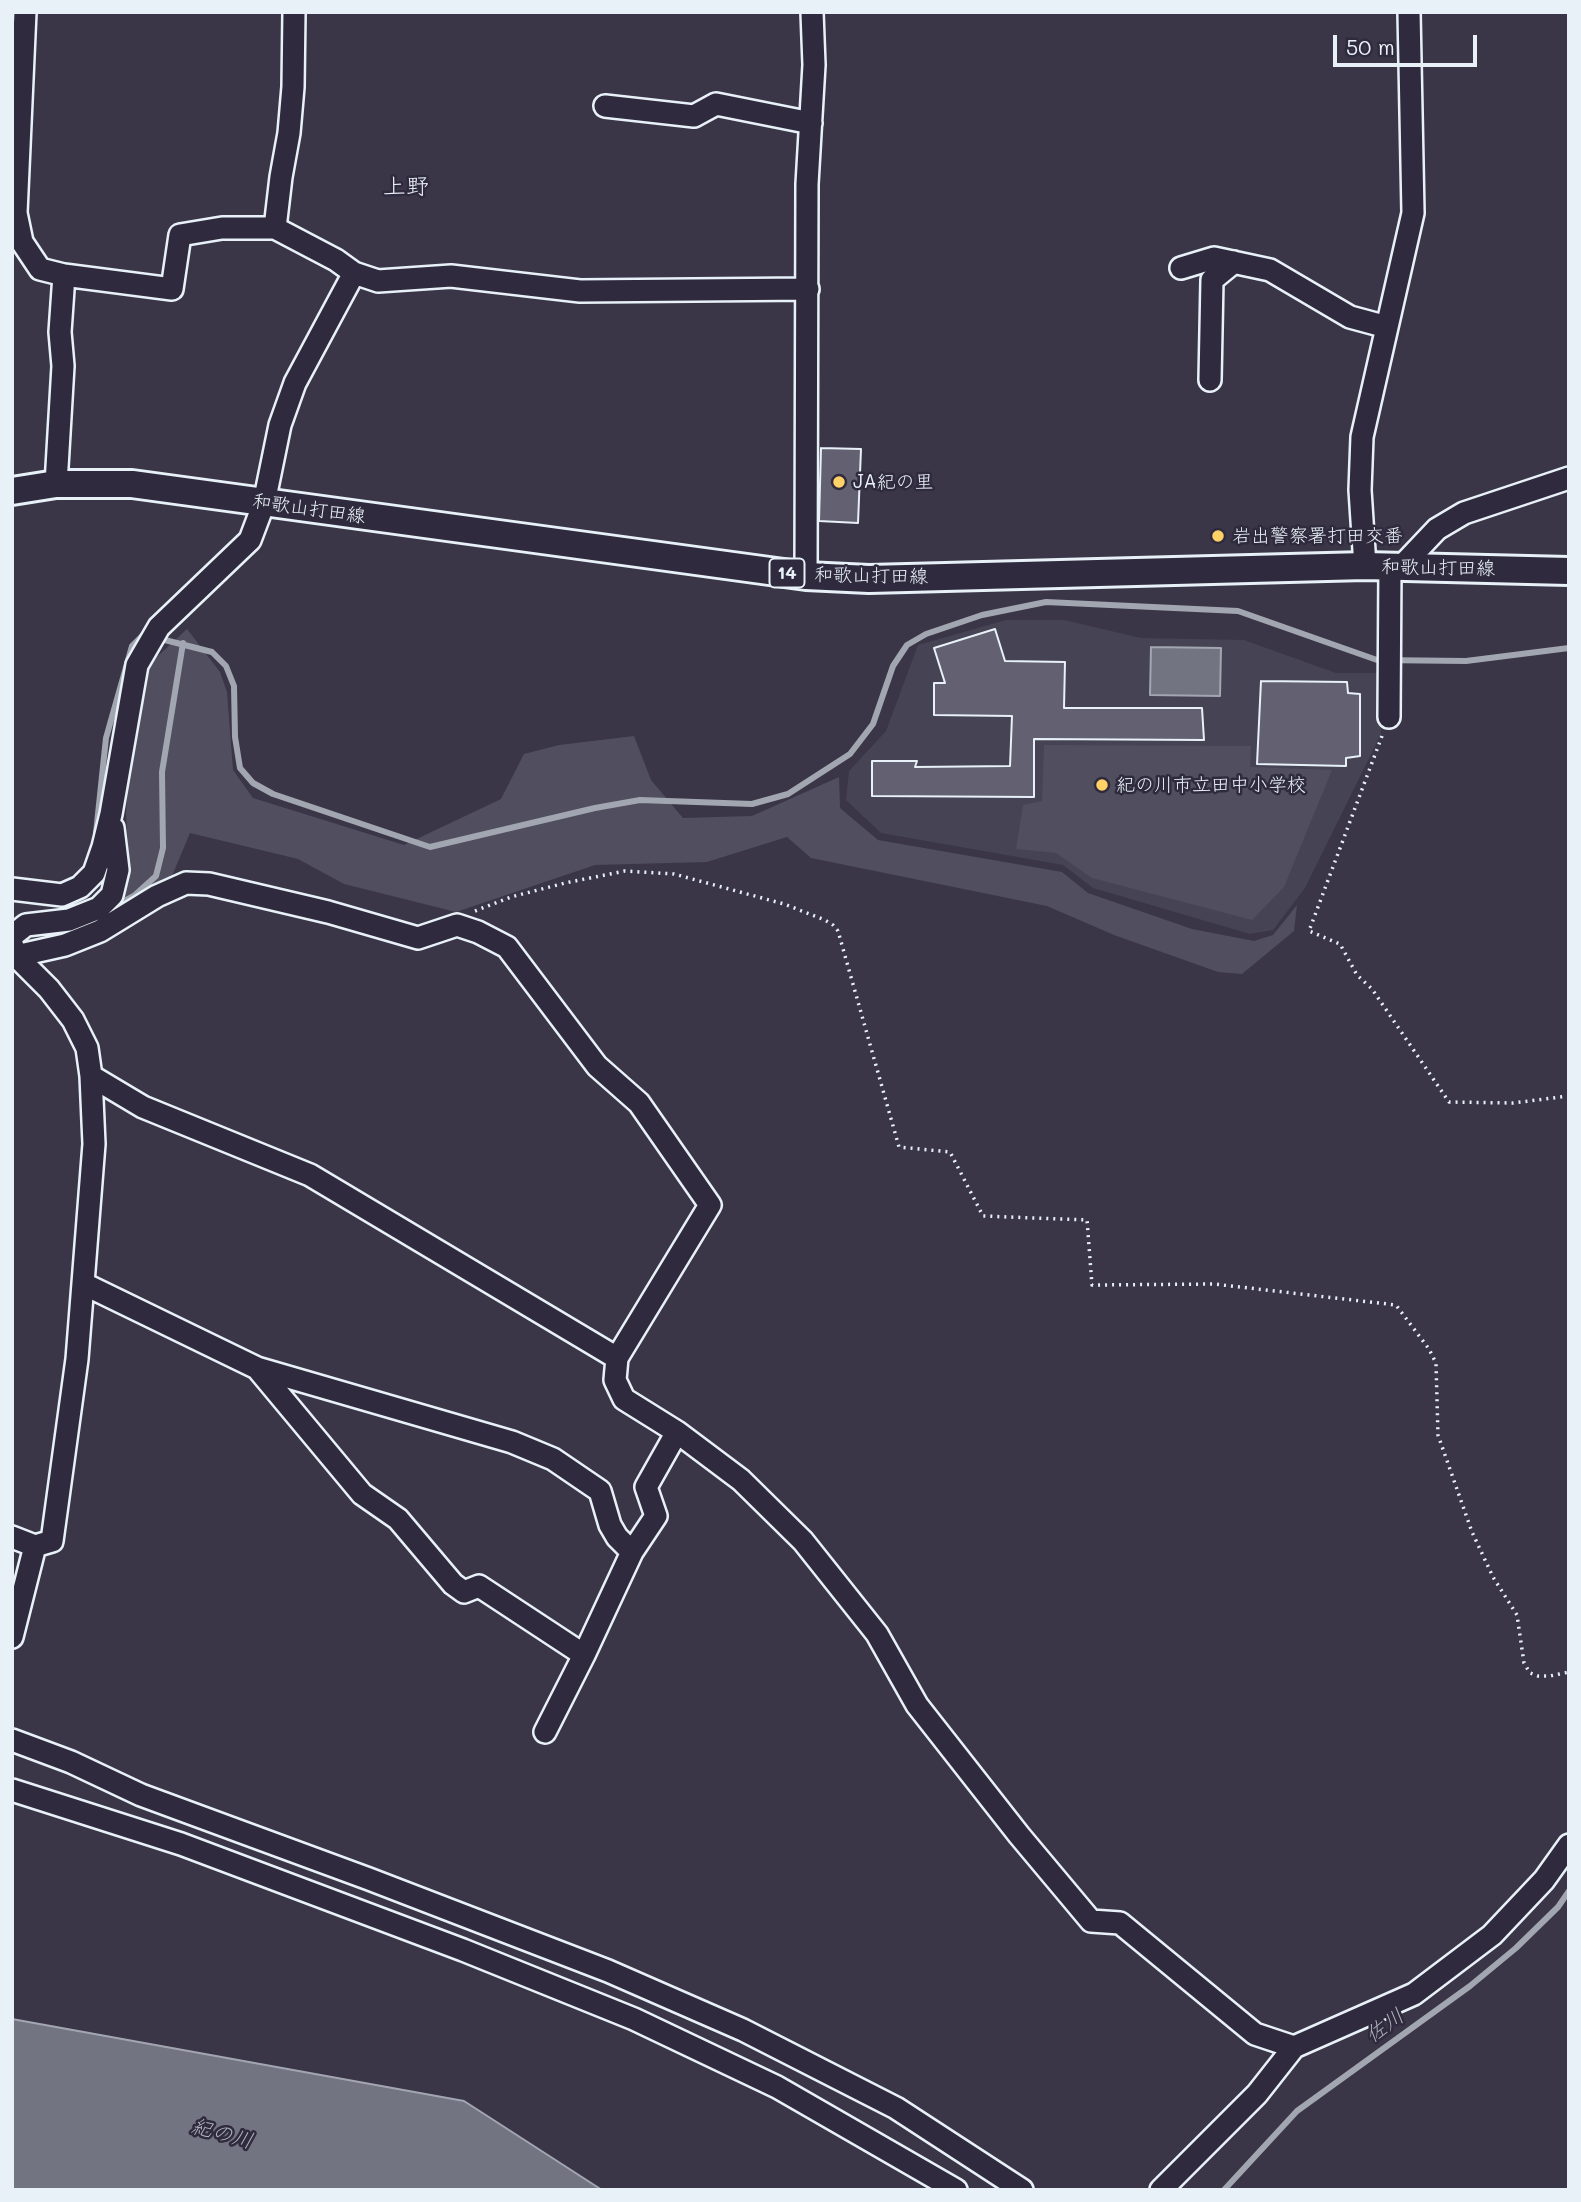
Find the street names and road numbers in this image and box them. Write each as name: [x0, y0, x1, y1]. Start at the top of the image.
street label: 和歌山打田線: [251, 490, 367, 528]
street label: 和歌山打田線: [1381, 556, 1495, 580]
road number: 14: [770, 558, 804, 588]
street label: 和歌山打田線: [814, 564, 928, 588]

